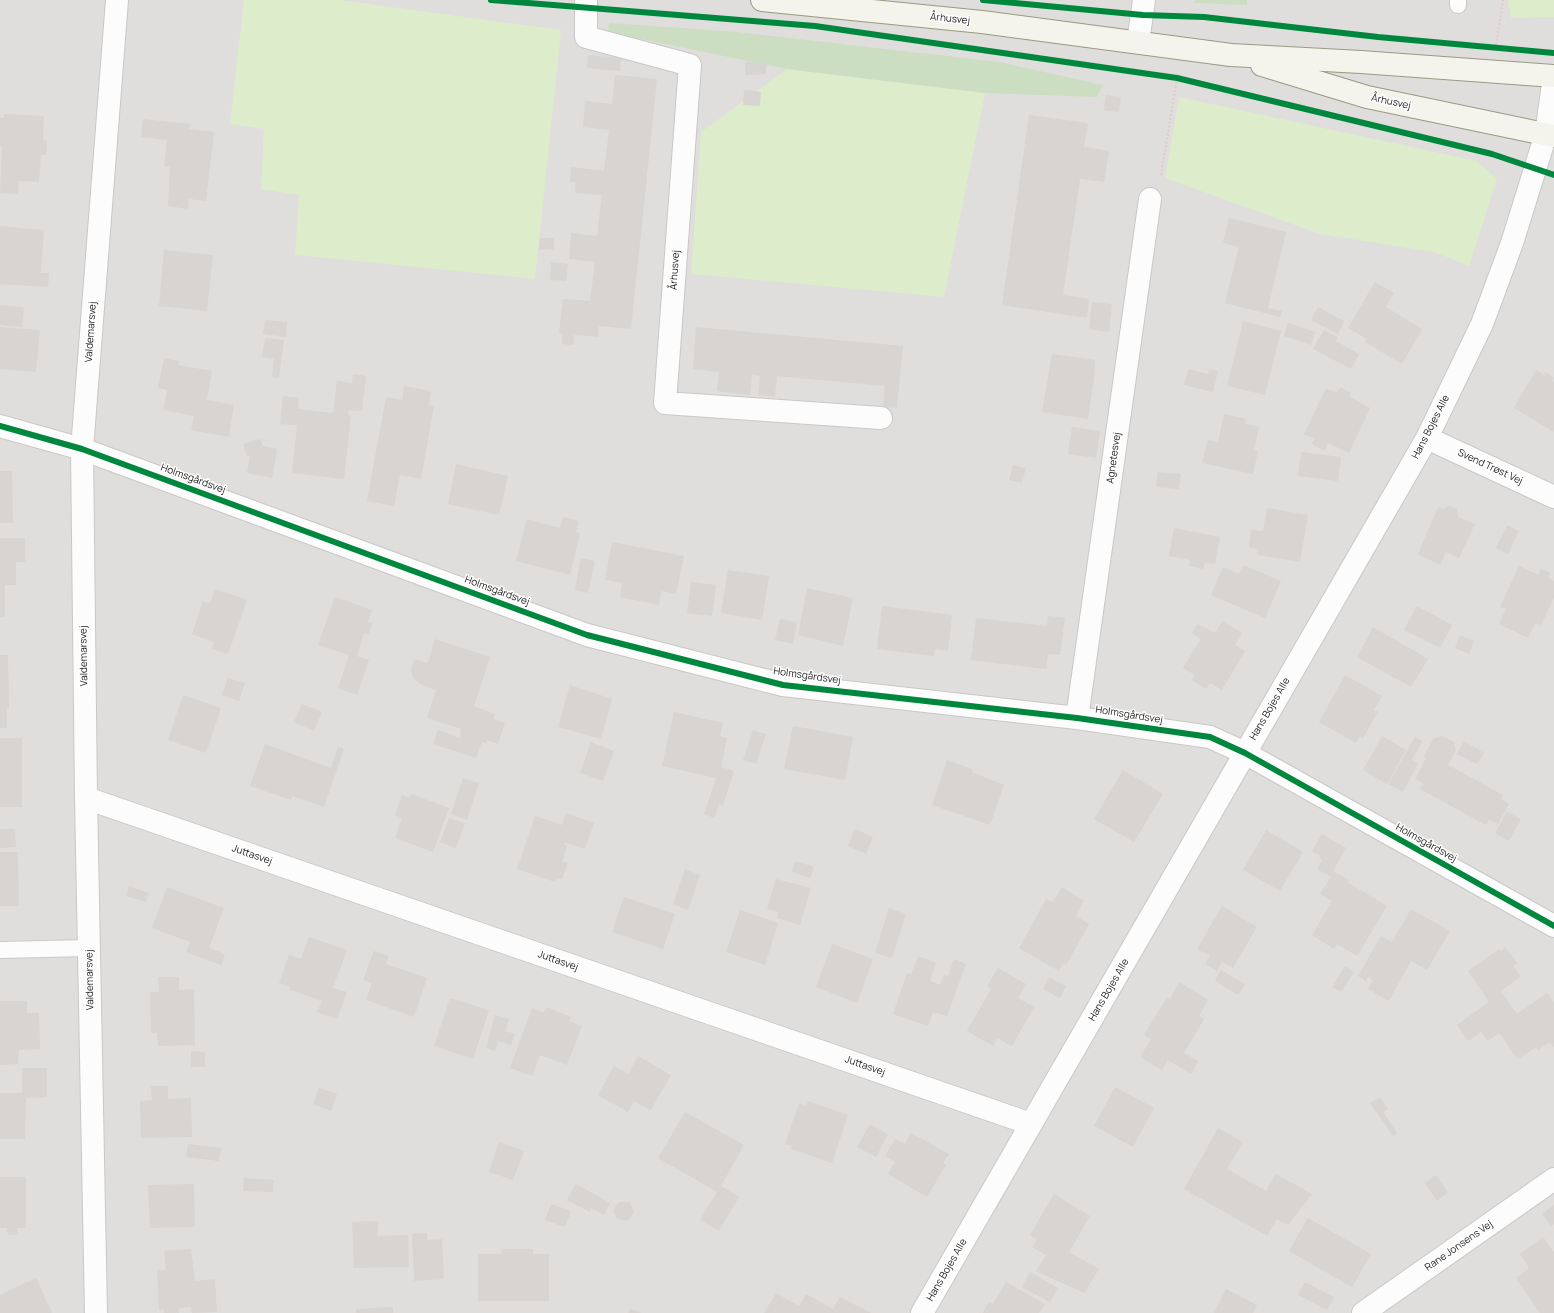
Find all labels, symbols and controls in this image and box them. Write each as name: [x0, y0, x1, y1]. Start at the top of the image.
street label: Århusvej: [929, 11, 971, 27]
street label: Århusvej: [1370, 92, 1412, 112]
street label: Århusvej: [668, 250, 682, 290]
street label: Valdemarsvej: [83, 301, 99, 363]
street label: Hans Bojes Alle: [1410, 393, 1452, 461]
street label: Agnetesvej: [1104, 431, 1124, 485]
street label: Svend Trøst Vej: [1456, 447, 1524, 487]
street label: Holmsgårdsvej: [159, 462, 227, 496]
street label: Holmsgårdsvej: [463, 574, 531, 608]
street label: Valdemarsvej: [77, 625, 91, 687]
street label: Holmsgårdsvej: [772, 665, 842, 687]
street label: Hans Bojes Alle: [1247, 676, 1293, 742]
street label: Holmsgårdsvej: [1094, 704, 1164, 726]
street label: Holmsgårdsvej: [1393, 821, 1459, 865]
street label: Juttasvej: [230, 843, 274, 867]
street label: Valdemarsvej: [83, 949, 97, 1011]
street label: Juttasvej: [536, 949, 580, 973]
street label: Hans Bojes Alle: [1086, 957, 1132, 1023]
street label: Juttasvej: [843, 1054, 887, 1078]
street label: Rane Jonsens Vej: [1423, 1218, 1495, 1274]
street label: Hans Bojes Alle: [924, 1237, 970, 1303]

